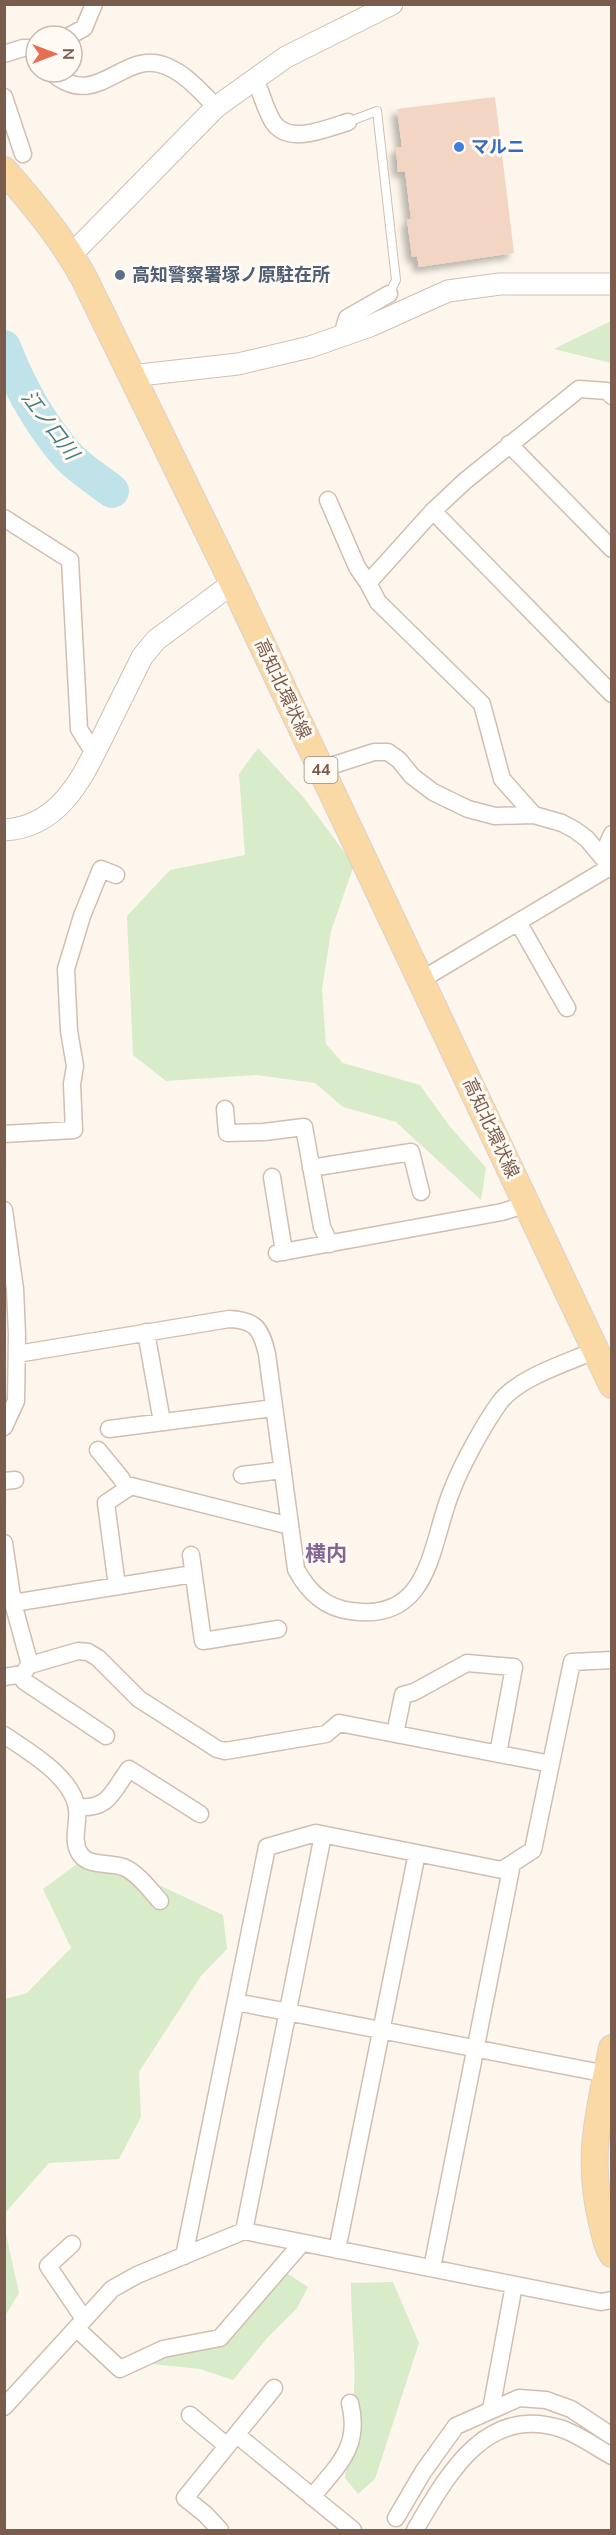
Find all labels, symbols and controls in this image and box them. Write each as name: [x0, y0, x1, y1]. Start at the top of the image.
north arrow: [24, 24, 84, 84]
text: N: [57, 48, 79, 60]
place label: マルニ: [471, 135, 525, 159]
marker: マルニ: [452, 140, 466, 154]
place label: 高知警察署塚ノ原駐在所: [132, 263, 330, 287]
marker: 高知警察署塚ノ原駐在所: [113, 268, 127, 282]
water label: 江ノ口川: [15, 385, 86, 467]
street label: 高知北環状線: [249, 635, 317, 743]
road number: 44: [304, 757, 338, 783]
street label: 高知北環状線: [457, 1074, 525, 1182]
district label: 横内: [305, 1540, 347, 1568]

